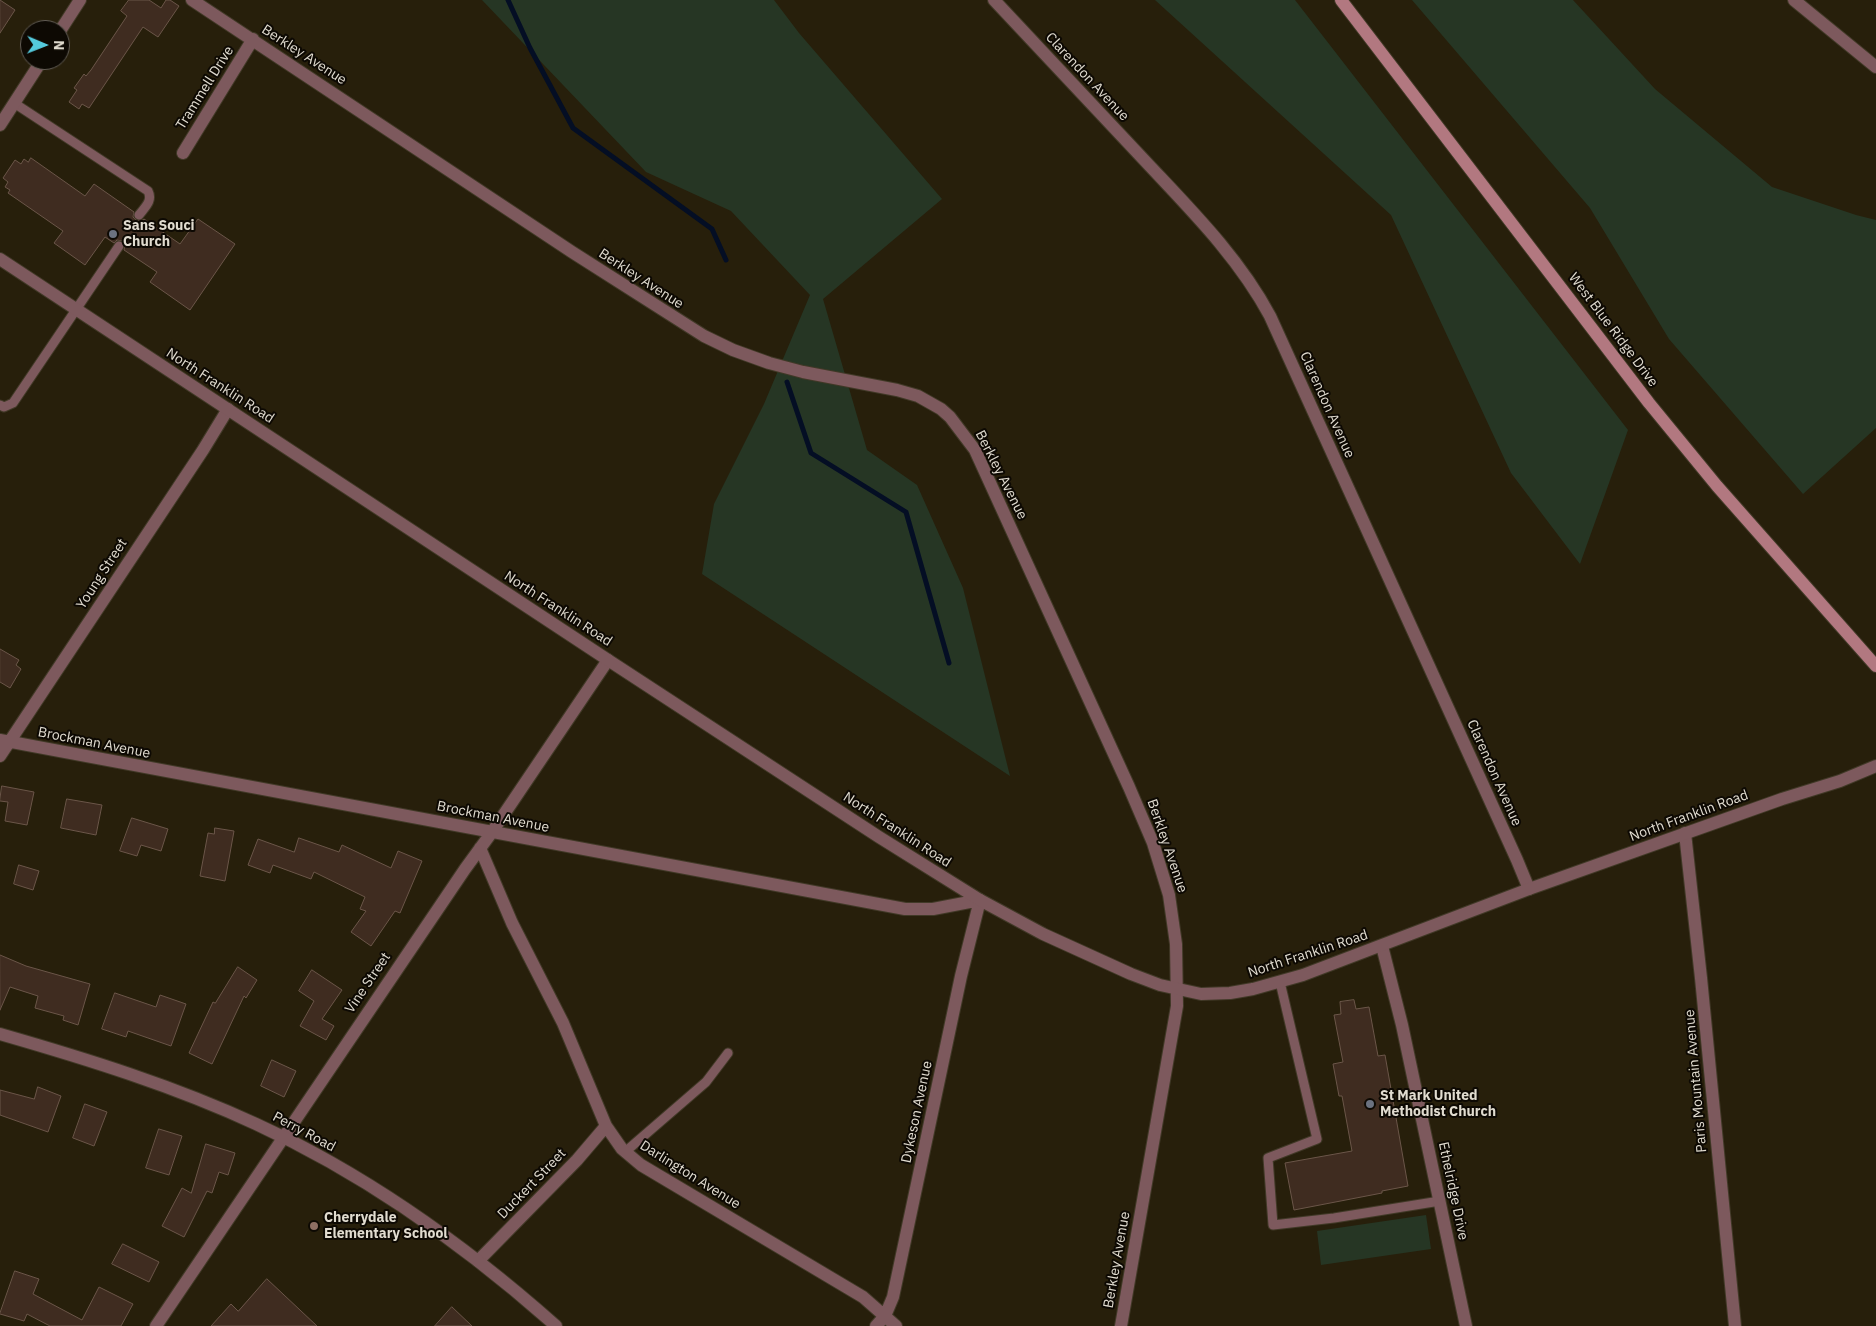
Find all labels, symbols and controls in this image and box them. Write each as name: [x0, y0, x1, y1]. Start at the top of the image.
north arrow: [20, 20, 70, 70]
street label: Berkley Avenue: [258, 21, 350, 89]
street label: Clarendon Avenue: [1042, 29, 1132, 125]
text: N: [50, 40, 68, 50]
street label: Trammell Drive: [173, 43, 237, 133]
place label: Sans Souci Church: [123, 218, 195, 250]
marker: Sans Souci Church: [107, 228, 119, 240]
street label: Berkley Avenue: [595, 245, 687, 313]
street label: West Blue Ridge Drive: [1565, 270, 1661, 390]
street label: North Franklin Road: [163, 345, 277, 427]
street label: Clarendon Avenue: [1296, 349, 1358, 461]
street label: Berkley Avenue: [971, 428, 1031, 522]
street label: Young Street: [73, 536, 131, 612]
street label: North Franklin Road: [501, 568, 615, 650]
street label: Clarendon Avenue: [1463, 717, 1525, 829]
street label: Brockman Avenue: [36, 724, 152, 762]
street label: North Franklin Road: [1627, 787, 1751, 845]
street label: North Franklin Road: [840, 789, 954, 871]
street label: Berkley Avenue: [1143, 797, 1191, 895]
street label: Brockman Avenue: [435, 798, 551, 836]
street label: North Franklin Road: [1246, 927, 1370, 981]
street label: Vine Street: [342, 950, 394, 1016]
street label: Paris Mountain Avenue: [1681, 1009, 1711, 1153]
street label: Dykeson Avenue: [898, 1059, 936, 1165]
place label: St Mark United Methodist Church: [1380, 1088, 1496, 1120]
marker: St Mark United Methodist Church: [1364, 1098, 1376, 1110]
street label: Perry Road: [270, 1108, 338, 1156]
street label: Darlington Avenue: [637, 1137, 743, 1213]
street label: Ethelridge Drive: [1434, 1140, 1472, 1242]
street label: Duckert Street: [494, 1145, 570, 1223]
place label: Cherrydale Elementary School: [324, 1210, 448, 1242]
street label: Berkley Avenue: [1100, 1210, 1134, 1310]
marker: Cherrydale Elementary School: [308, 1220, 320, 1232]

